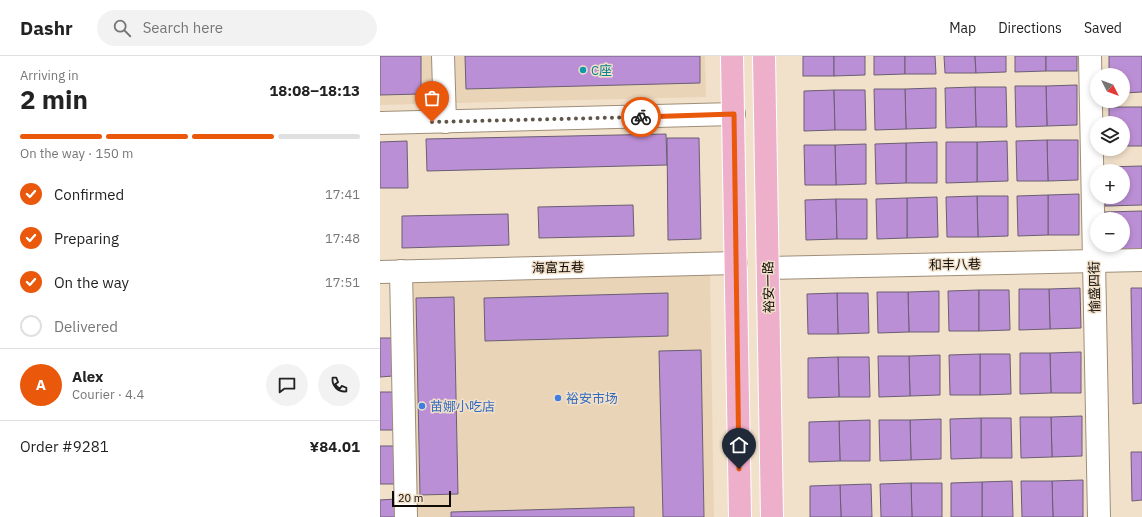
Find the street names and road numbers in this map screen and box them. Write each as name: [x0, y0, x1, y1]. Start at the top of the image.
street label: 和丰八巷: [929, 256, 981, 273]
street label: 海富五巷: [532, 259, 584, 276]
street label: 裕安一路: [760, 261, 777, 313]
street label: 愉盛四街: [1086, 261, 1103, 313]

